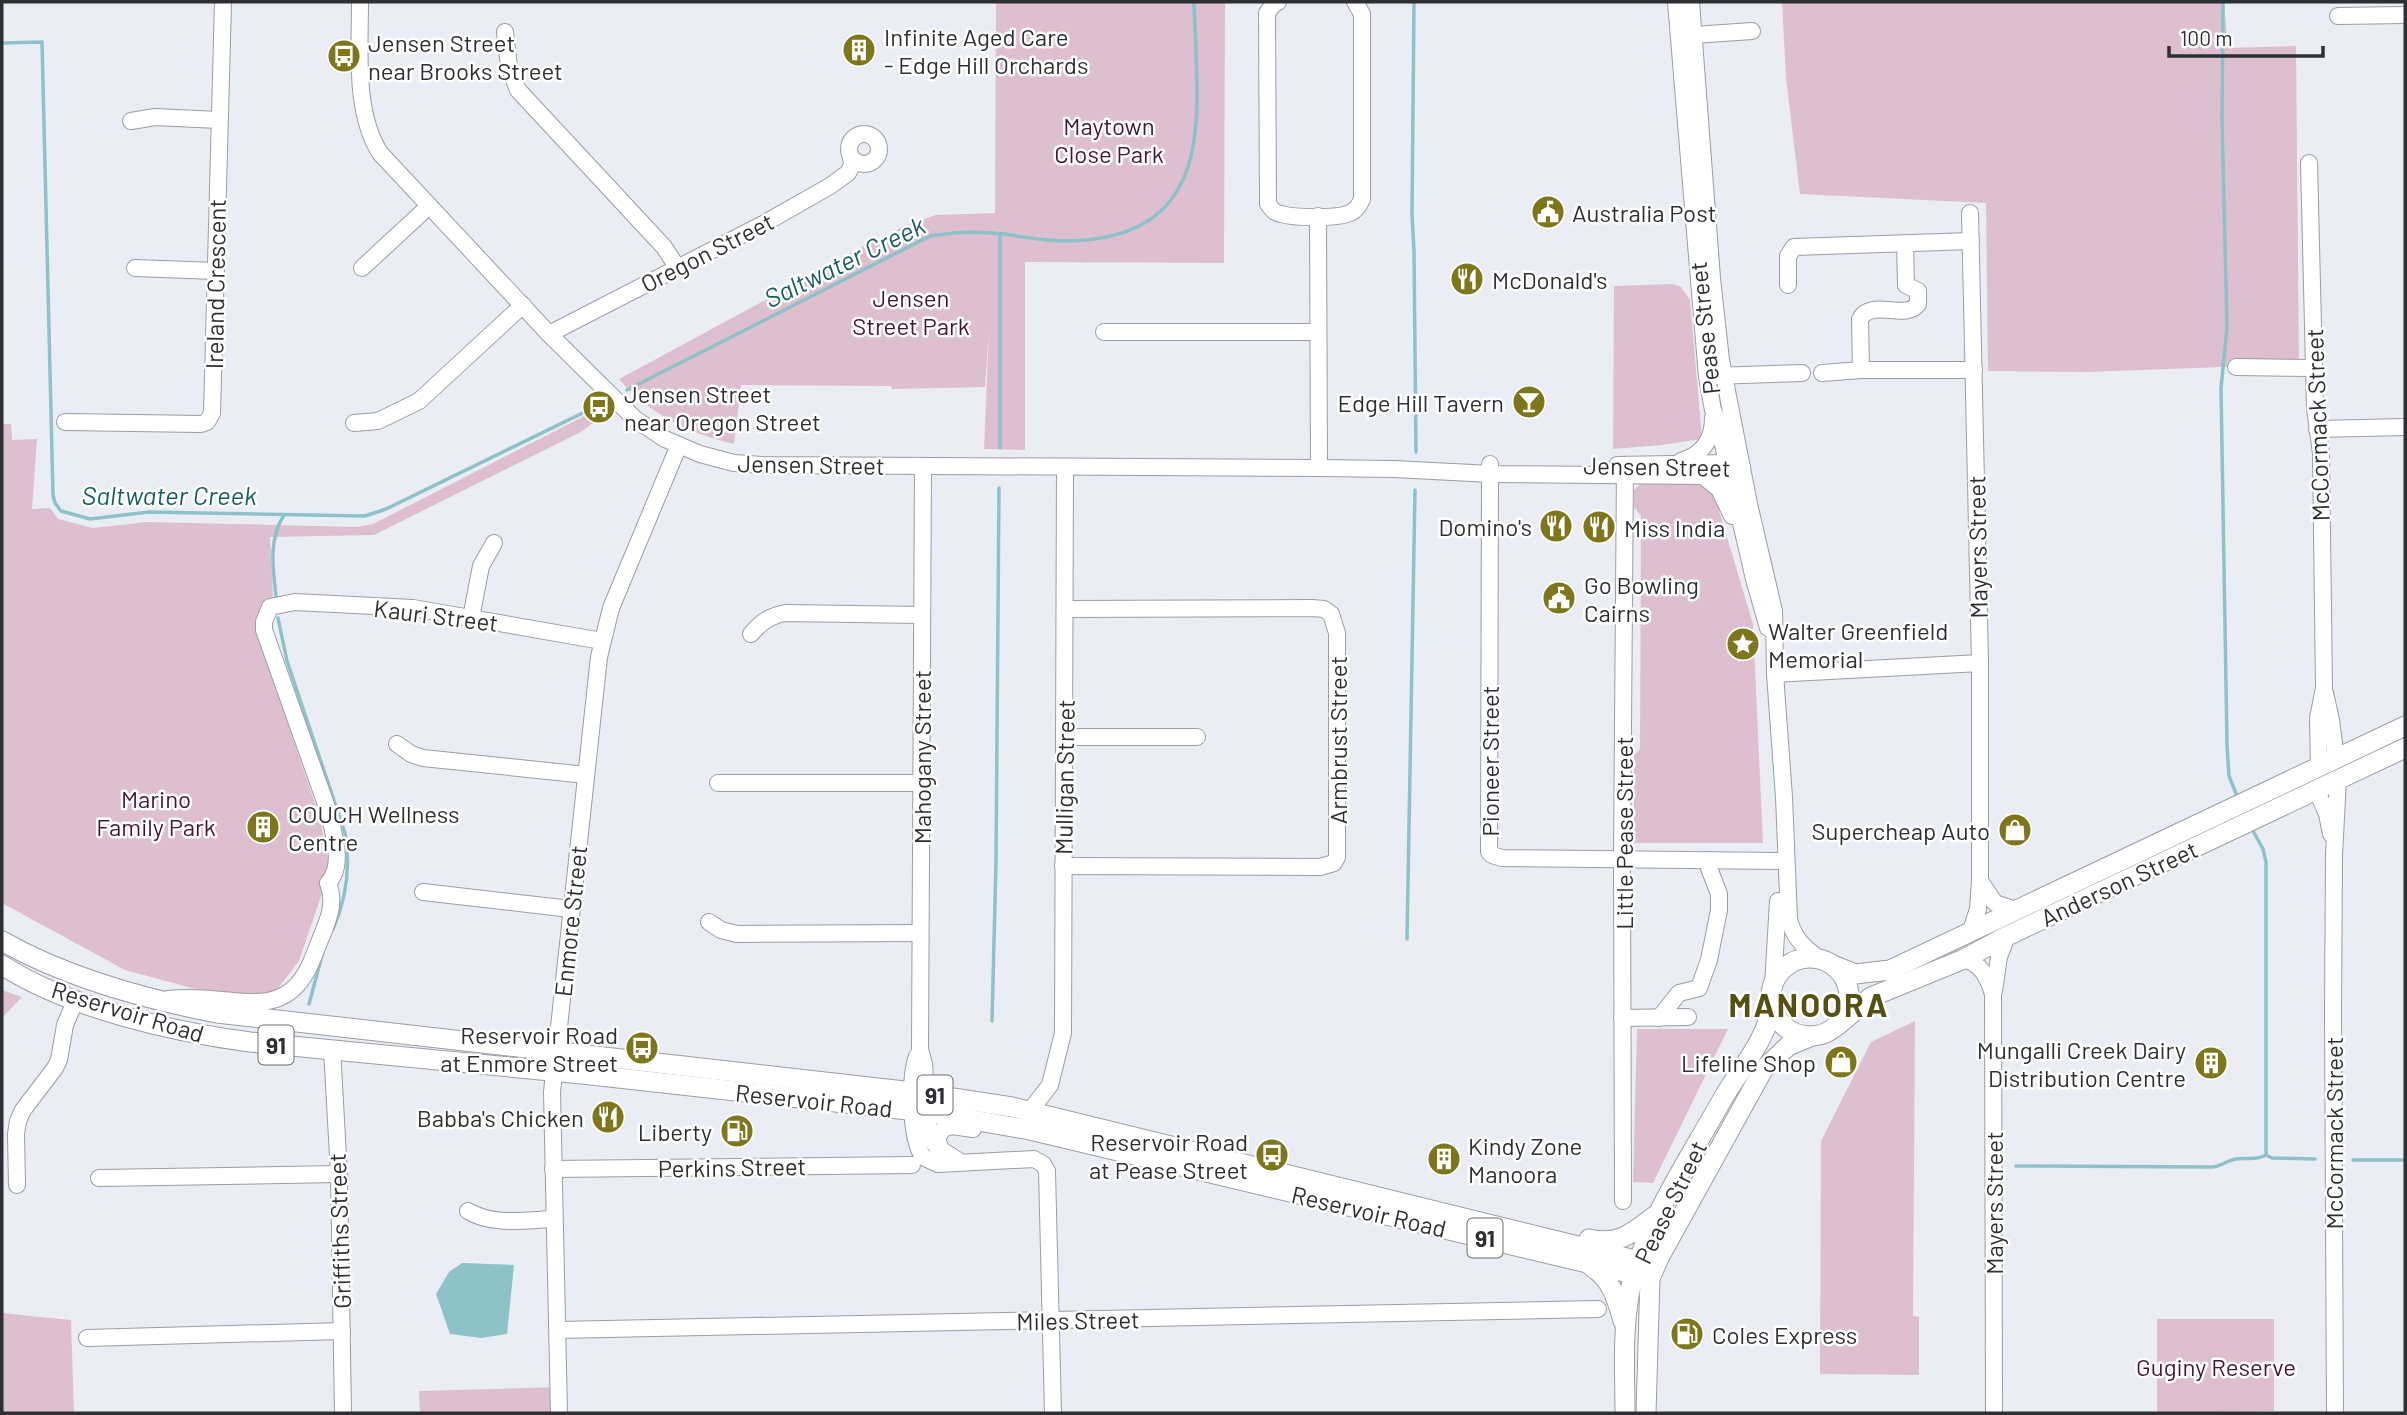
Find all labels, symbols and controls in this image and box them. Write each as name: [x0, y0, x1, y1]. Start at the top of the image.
scale bar: [2169, 14, 2323, 58]
place label: Infinite Aged Care - Edge Hill Orchards: [884, 22, 1088, 79]
text: 100 m: [2180, 25, 2233, 50]
place label: Jensen Street near Brooks Street: [368, 28, 563, 85]
building icon: Infinite Aged Care - Edge Hill Orchards: [840, 31, 878, 69]
bus stop icon: Jensen Street near Brooks Street: [325, 37, 363, 75]
park label: Maytown Close Park: [1054, 111, 1164, 168]
public building icon: Australia Post: [1529, 193, 1567, 231]
place label: Australia Post: [1572, 198, 1716, 227]
street label: Ireland Crescent: [199, 199, 231, 369]
street label: Oregon Street: [636, 206, 778, 298]
water label: Saltwater Creek: [758, 209, 930, 313]
restaurant icon: McDonald's: [1448, 260, 1486, 298]
street label: Pease Street: [1683, 260, 1725, 396]
place label: McDonald's: [1492, 265, 1607, 294]
park label: Jensen Street Park: [852, 283, 970, 340]
street label: McCormack Street: [2299, 328, 2335, 522]
place label: Jensen Street near Oregon Street: [624, 379, 821, 436]
bar icon: Edge Hill Tavern: [1510, 383, 1548, 421]
bus stop icon: Jensen Street near Oregon Street: [580, 388, 618, 426]
place label: Edge Hill Tavern: [1337, 388, 1504, 417]
street label: Jensen Street: [737, 448, 885, 480]
street label: Jensen Street: [1583, 450, 1731, 482]
street label: Mayers Street: [1961, 475, 1993, 619]
water label: Saltwater Creek: [81, 479, 257, 510]
restaurant icon: Domino's: [1537, 507, 1575, 545]
restaurant icon: Miss India: [1580, 508, 1618, 546]
place label: Domino's: [1438, 512, 1532, 541]
place label: Miss India: [1624, 513, 1725, 542]
place label: Go Bowling Cairns: [1584, 570, 1699, 627]
public building icon: Go Bowling Cairns: [1540, 579, 1578, 617]
street label: Kauri Street: [372, 593, 500, 637]
place label: Walter Greenfield Memorial: [1768, 616, 1948, 673]
place icon: Walter Greenfield Memorial: [1724, 625, 1762, 663]
street label: Armbrust Street: [1323, 656, 1352, 824]
street label: Mahogany Street: [907, 670, 936, 844]
street label: Pioneer Street: [1475, 686, 1504, 836]
street label: Mulligan Street: [1048, 699, 1080, 855]
street label: Little Pease Street: [1609, 736, 1638, 930]
park label: Marino Family Park: [96, 784, 216, 841]
place label: COUCH Wellness Centre: [288, 799, 460, 856]
building icon: COUCH Wellness Centre: [244, 808, 282, 846]
shop icon: Supercheap Auto: [1996, 811, 2034, 849]
place label: Supercheap Auto: [1812, 816, 1990, 845]
street label: Anderson Street: [2036, 834, 2202, 932]
street label: Enmore Street: [548, 844, 592, 998]
street label: Reservoir Road: [48, 974, 208, 1048]
district label: MANOORA: [1729, 985, 1889, 1023]
place label: Reservoir Road at Enmore Street: [440, 1020, 618, 1077]
road number: 91: [258, 1026, 294, 1064]
bus stop icon: Reservoir Road at Enmore Street: [623, 1029, 661, 1067]
place label: Mungalli Creek Dairy Distribution Centre: [1977, 1035, 2186, 1092]
street label: McCormack Street: [2319, 1037, 2348, 1229]
shop icon: Lifeline Shop: [1822, 1043, 1860, 1081]
building icon: Mungalli Creek Dairy Distribution Centre: [2192, 1044, 2230, 1082]
place label: Lifeline Shop: [1681, 1048, 1816, 1077]
road number: 91: [918, 1076, 953, 1114]
street label: Reservoir Road: [734, 1077, 894, 1123]
restaurant icon: Babba's Chicken: [589, 1098, 627, 1136]
place label: Babba's Chicken: [417, 1103, 584, 1132]
fuel station icon: Liberty: [718, 1112, 756, 1150]
place label: Liberty: [638, 1117, 712, 1146]
place label: Reservoir Road at Pease Street: [1089, 1127, 1248, 1184]
place label: Kindy Zone Manoora: [1468, 1131, 1582, 1188]
street label: Mayers Street: [1979, 1131, 2008, 1275]
bus stop icon: Reservoir Road at Pease Street: [1253, 1136, 1291, 1174]
street label: Pease Street: [1628, 1136, 1712, 1268]
building icon: Kindy Zone Manoora: [1425, 1140, 1463, 1178]
street label: Perkins Street: [658, 1151, 806, 1183]
street label: Griffiths Street: [322, 1153, 356, 1309]
street label: Reservoir Road: [1289, 1179, 1449, 1243]
road number: 91: [1468, 1218, 1502, 1258]
street label: Miles Street: [1016, 1304, 1140, 1336]
fuel station icon: Coles Express: [1668, 1315, 1706, 1353]
place label: Coles Express: [1712, 1320, 1857, 1349]
park label: Guginy Reserve: [2136, 1352, 2296, 1381]

